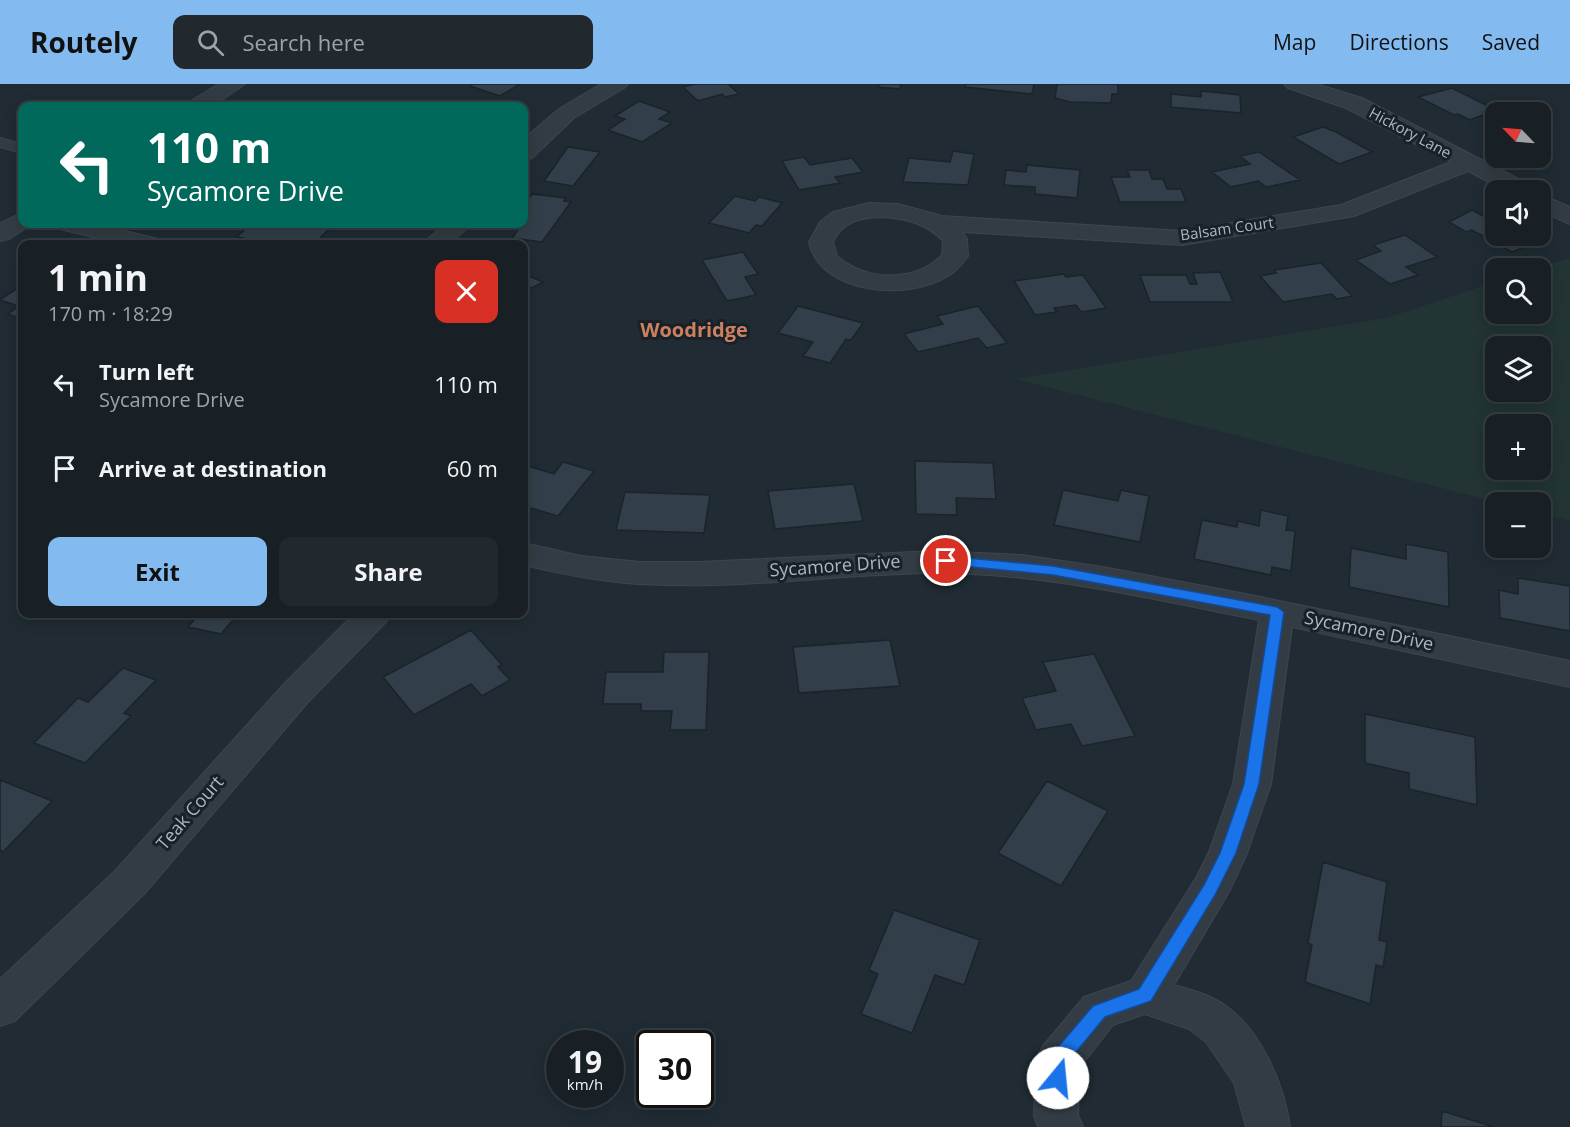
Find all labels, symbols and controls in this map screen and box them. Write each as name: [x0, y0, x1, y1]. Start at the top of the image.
search box: [173, 15, 593, 69]
text: Routely: [30, 23, 137, 61]
icon: search: [194, 26, 227, 59]
text: Search here: [242, 27, 365, 57]
text: Map: [1273, 28, 1316, 56]
text: Directions: [1349, 28, 1449, 56]
text: Saved: [1482, 28, 1540, 56]
street label: Hickory Lane: [1366, 102, 1455, 162]
north arrow: [1485, 102, 1551, 168]
map controls: [1485, 102, 1551, 558]
text: 110 m: [147, 118, 271, 175]
icon: left: [48, 126, 126, 204]
text: Sycamore Drive: [147, 172, 344, 209]
button: sound: [1485, 180, 1551, 246]
street label: Balsam Court: [1179, 212, 1275, 244]
text: 1 min: [48, 253, 148, 302]
button: search: [1485, 258, 1551, 324]
button: close: [435, 260, 498, 323]
text: 170 m · 18:29: [48, 300, 173, 327]
district label: Woodridge: [640, 316, 748, 343]
button: layers: [1485, 336, 1551, 402]
text: Turn left: [99, 356, 194, 386]
icon: left: [48, 368, 81, 401]
text: 110 m: [434, 369, 498, 399]
text: Sycamore Drive: [99, 386, 245, 413]
button: +: [1485, 414, 1551, 480]
icon: arrive: [48, 452, 81, 485]
text: Arrive at destination: [99, 453, 327, 483]
text: 60 m: [447, 453, 498, 483]
button: −: [1485, 492, 1551, 558]
pin: [920, 535, 971, 586]
button: Exit: [48, 537, 267, 606]
button: Share: [279, 537, 498, 606]
icon: arrive: [929, 544, 962, 577]
street label: Sycamore Drive: [769, 548, 901, 582]
street label: Sycamore Drive: [1303, 605, 1436, 655]
street label: Teak Court: [150, 770, 228, 855]
speed limit sign: 30: [636, 1030, 714, 1108]
text: 19: [568, 1041, 602, 1082]
position arrow: [1026, 1046, 1090, 1110]
text: km/h: [567, 1074, 603, 1094]

